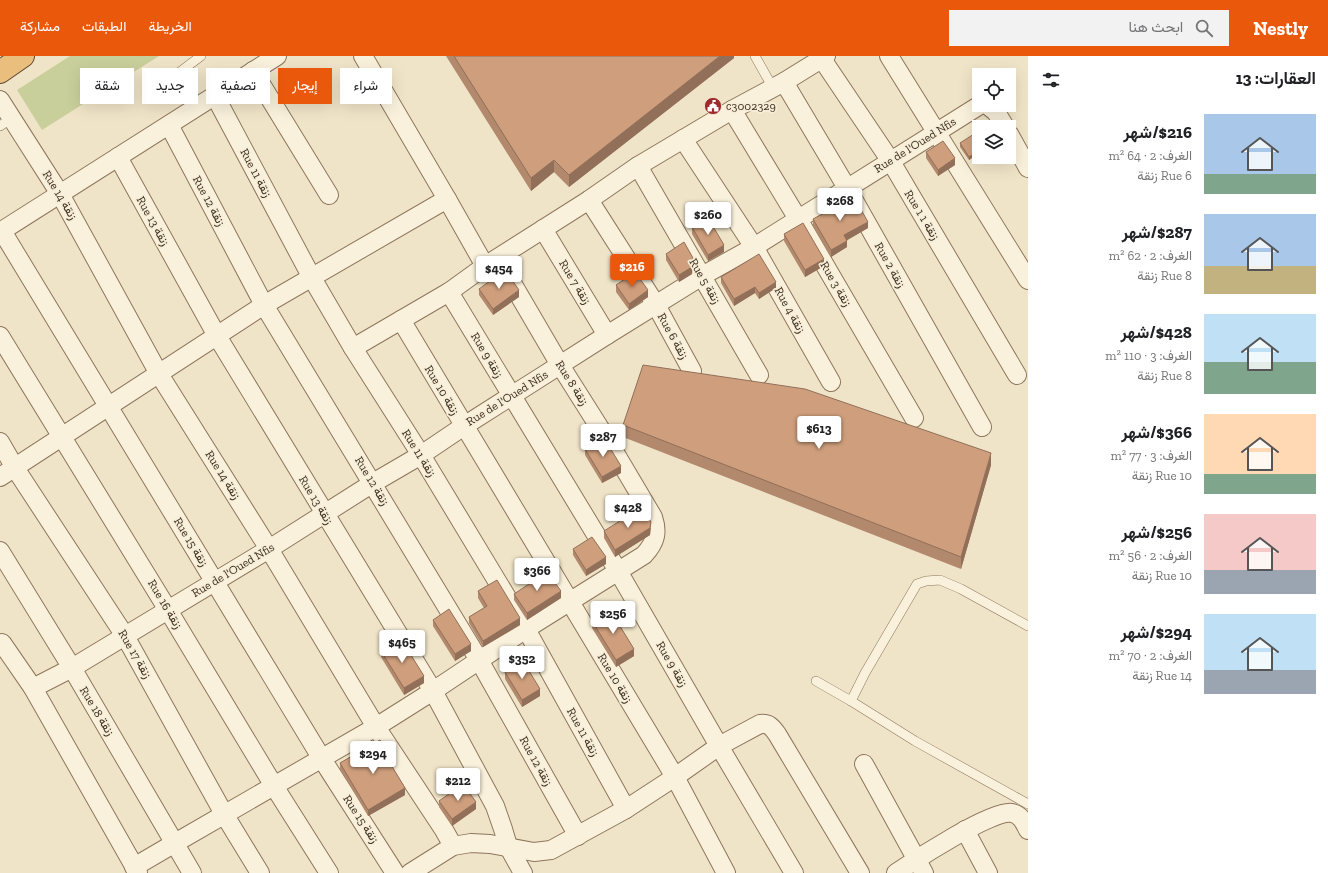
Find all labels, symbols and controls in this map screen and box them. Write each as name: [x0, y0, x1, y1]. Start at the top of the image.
search box: [949, 10, 1229, 46]
icon: search: [1193, 17, 1215, 39]
text: Nestly: [1253, 17, 1308, 40]
text: مشاركة: [20, 18, 60, 35]
text: الطبقات: [82, 18, 126, 35]
text: الخريطة: [148, 18, 192, 35]
text: ابحث هنا: [1128, 18, 1183, 36]
chip: شقة: [80, 68, 134, 104]
chip: جديد: [142, 68, 198, 104]
chip: تصفية: [206, 68, 270, 104]
chip: إيجار: [278, 68, 332, 104]
chip: شراء: [340, 68, 392, 104]
map controls: [972, 68, 1016, 164]
button: locate: [972, 68, 1016, 112]
text: العقارات: 13: [1236, 68, 1316, 88]
icon: filters: [1040, 69, 1062, 91]
public building icon: c3002329: [703, 96, 723, 116]
place label: c3002329: [726, 99, 776, 113]
street label: Rue de l'Oued Nfis: [871, 114, 959, 176]
button: layers: [972, 120, 1016, 164]
text: $216/شهر: [1123, 122, 1192, 142]
icon: home: [1236, 130, 1284, 178]
street label: Rue 11 زنقة: [236, 146, 275, 200]
text: الغرف: 2 · 64 m²: [1108, 148, 1192, 163]
street label: Rue 14 زنقة: [39, 168, 80, 223]
text: Rue 6 زنقة: [1137, 168, 1192, 183]
street label: Rue 12 زنقة: [189, 173, 228, 229]
street label: Rue 1 زنقة 1: [901, 187, 942, 243]
pin: $268: [816, 188, 864, 222]
text: $268: [826, 193, 854, 208]
street label: Rue 13 زنقة: [133, 194, 172, 249]
pin: $260: [684, 202, 732, 236]
text: $260: [694, 207, 722, 222]
text: $287/شهر: [1122, 222, 1192, 242]
icon: home: [1236, 230, 1284, 278]
street label: Rue 2 زنقة: [871, 240, 908, 291]
text: الغرف: 2 · 62 m²: [1109, 248, 1192, 263]
pin: $216: [608, 254, 656, 288]
pin: $454: [475, 256, 523, 290]
street label: Rue 5 زنقة: [686, 256, 724, 307]
street label: Rue 7 زنقة: [555, 257, 594, 307]
text: $216: [619, 259, 645, 274]
street label: Rue 3 زنقة: [817, 259, 855, 310]
text: $454: [485, 261, 513, 276]
text: Rue 8 زنقة: [1137, 268, 1192, 283]
street label: Rue 4 زنقة: [771, 284, 808, 336]
street label: Rue 6 زنقة: [654, 311, 691, 362]
text: $428/شهر: [1120, 322, 1192, 342]
street label: Rue 9 زنقة: [467, 330, 506, 381]
icon: home: [1236, 330, 1284, 378]
text: الغرف: 3 · 110 m²: [1105, 348, 1192, 363]
street label: Rue 8 زنقة: [552, 358, 591, 409]
street label: Rue 10 زنقة: [421, 363, 462, 418]
street label: Rue de l'Oued Nfis: [463, 367, 551, 429]
text: Rue 8 زنقة: [1137, 368, 1192, 383]
pin: $613: [795, 416, 843, 450]
text: $613: [806, 421, 832, 436]
text: $366/شهر: [1121, 422, 1192, 442]
pin: $287: [579, 424, 627, 458]
street label: Rue 11 زنقة: [398, 427, 439, 480]
text: $287: [590, 429, 616, 444]
icon: home: [1236, 430, 1284, 478]
street label: Rue 14 زنقة: [202, 448, 244, 503]
text: الغرف: 3 · 77 m²: [1110, 448, 1192, 463]
street label: Rue 12 زنقة: [351, 454, 392, 509]
text: Rue 10 زنقة: [1132, 468, 1192, 483]
street label: Rue 13 زنقة: [295, 473, 336, 528]
pin: $428: [604, 495, 652, 529]
text: $428: [614, 500, 642, 515]
street label: Rue 15 زنقة: [170, 515, 211, 570]
text: $256/شهر: [1121, 522, 1192, 542]
icon: home: [1236, 530, 1284, 578]
street label: Rue de l'Oued Nfis: [189, 540, 277, 600]
text: الغرف: 2 · 56 m²: [1109, 548, 1192, 563]
pin: $366: [513, 558, 561, 592]
text: $366: [523, 563, 551, 578]
text: Rue 10 زنقة: [1132, 568, 1192, 583]
street label: Rue 16 زنقة: [144, 577, 185, 632]
pin: $256: [589, 601, 637, 635]
text: $256: [599, 606, 627, 621]
text: $294/شهر: [1121, 622, 1192, 642]
street label: Rue 17 زنقة: [115, 627, 155, 681]
pin: $465: [378, 630, 426, 664]
icon: home: [1236, 630, 1284, 678]
text: $465: [388, 635, 416, 650]
street label: Rue 9 زنقة: [652, 639, 691, 690]
pin: $352: [498, 646, 546, 680]
text: الغرف: 2 · 70 m²: [1109, 648, 1192, 663]
text: $352: [508, 651, 536, 666]
street label: Rue 10 زنقة: [594, 651, 635, 706]
text: Rue 14 زنقة: [1132, 668, 1192, 683]
street label: Rue 18 زنقة: [76, 684, 117, 739]
street label: Rue 11 زنقة: [563, 705, 602, 759]
street label: Rue 12 زنقة: [516, 734, 555, 789]
pin: $294: [349, 741, 397, 775]
text: $294: [359, 746, 387, 761]
pin: $212: [434, 768, 482, 802]
text: $212: [445, 773, 471, 788]
street label: Rue 15 زنقة: [339, 792, 382, 846]

